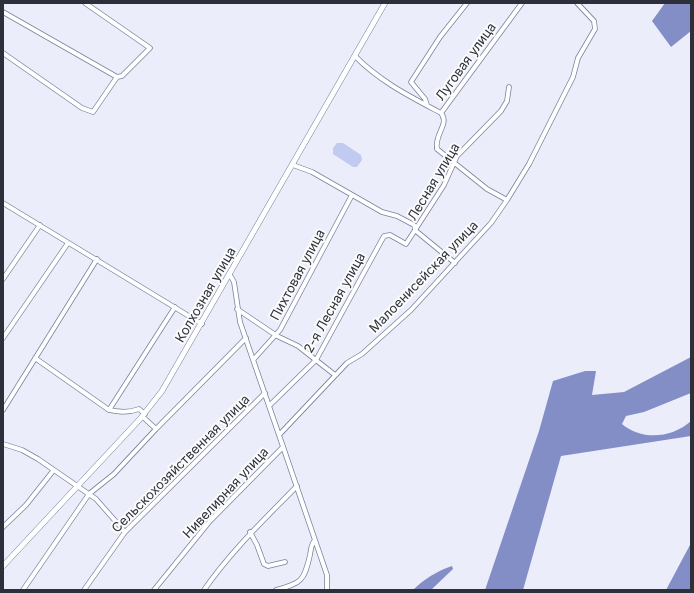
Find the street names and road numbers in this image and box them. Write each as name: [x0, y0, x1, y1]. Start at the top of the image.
street label: Луговая улица: [432, 20, 500, 104]
street label: Лесная улица: [405, 140, 463, 224]
street label: Малоенисейская улица: [366, 218, 482, 336]
street label: Пихтовая улица: [267, 227, 329, 323]
street label: Колхозная улица: [172, 245, 240, 345]
street label: 2-я Лесная улица: [301, 250, 369, 356]
street label: Сельскохозяйственная улица: [109, 392, 253, 536]
street label: Нивелирная улица: [180, 444, 272, 542]

